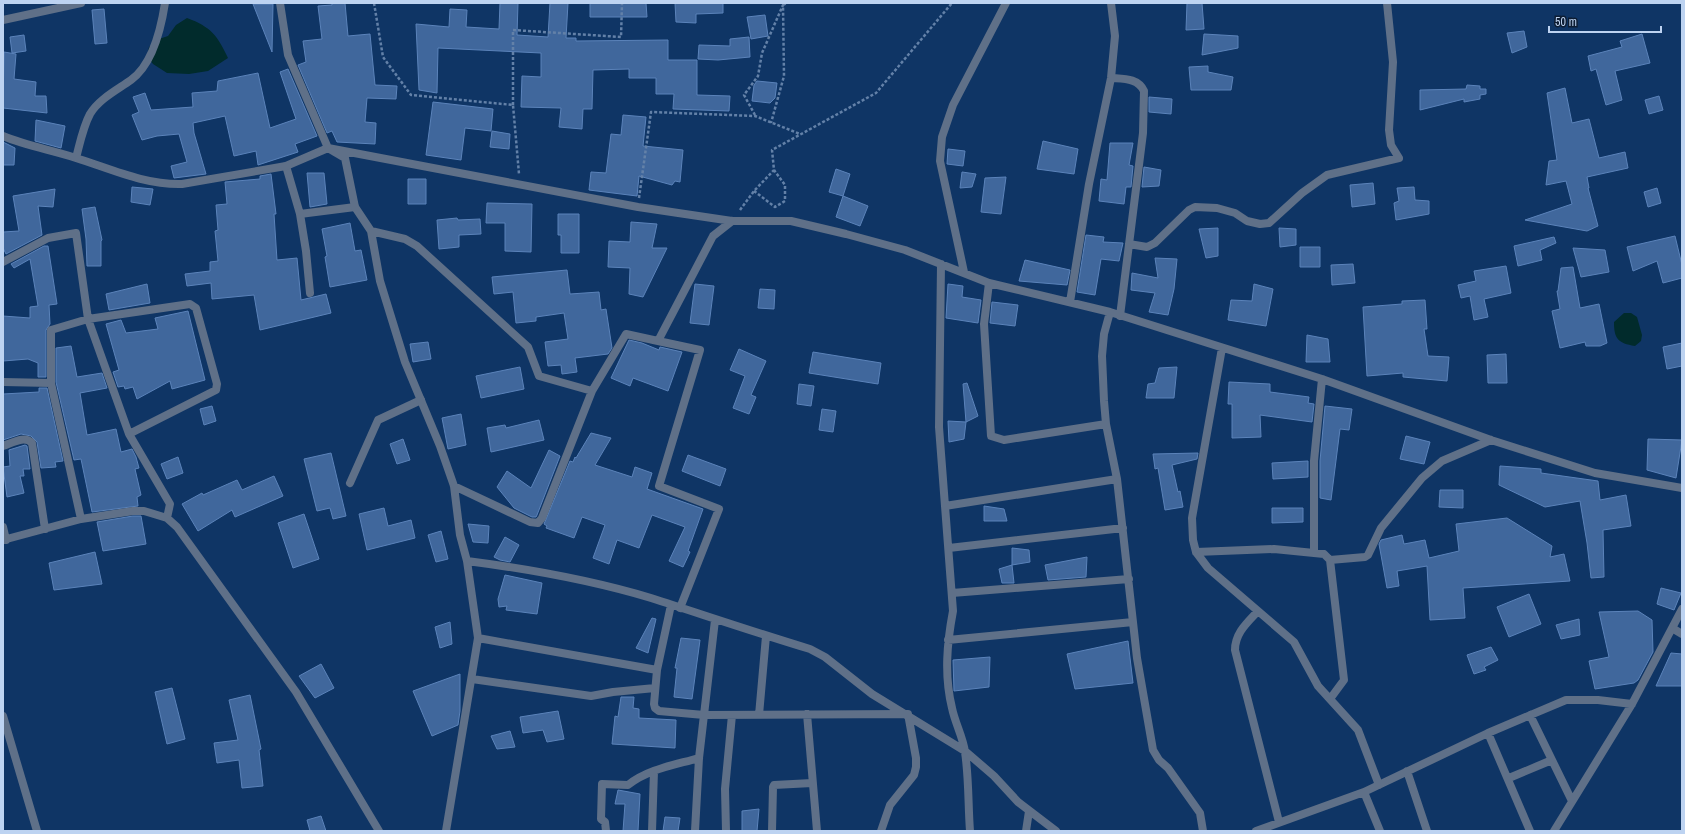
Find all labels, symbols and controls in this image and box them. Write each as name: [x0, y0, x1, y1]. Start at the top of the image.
scale bar: [1549, 8, 1661, 34]
text: 50 m: [1555, 14, 1577, 30]

